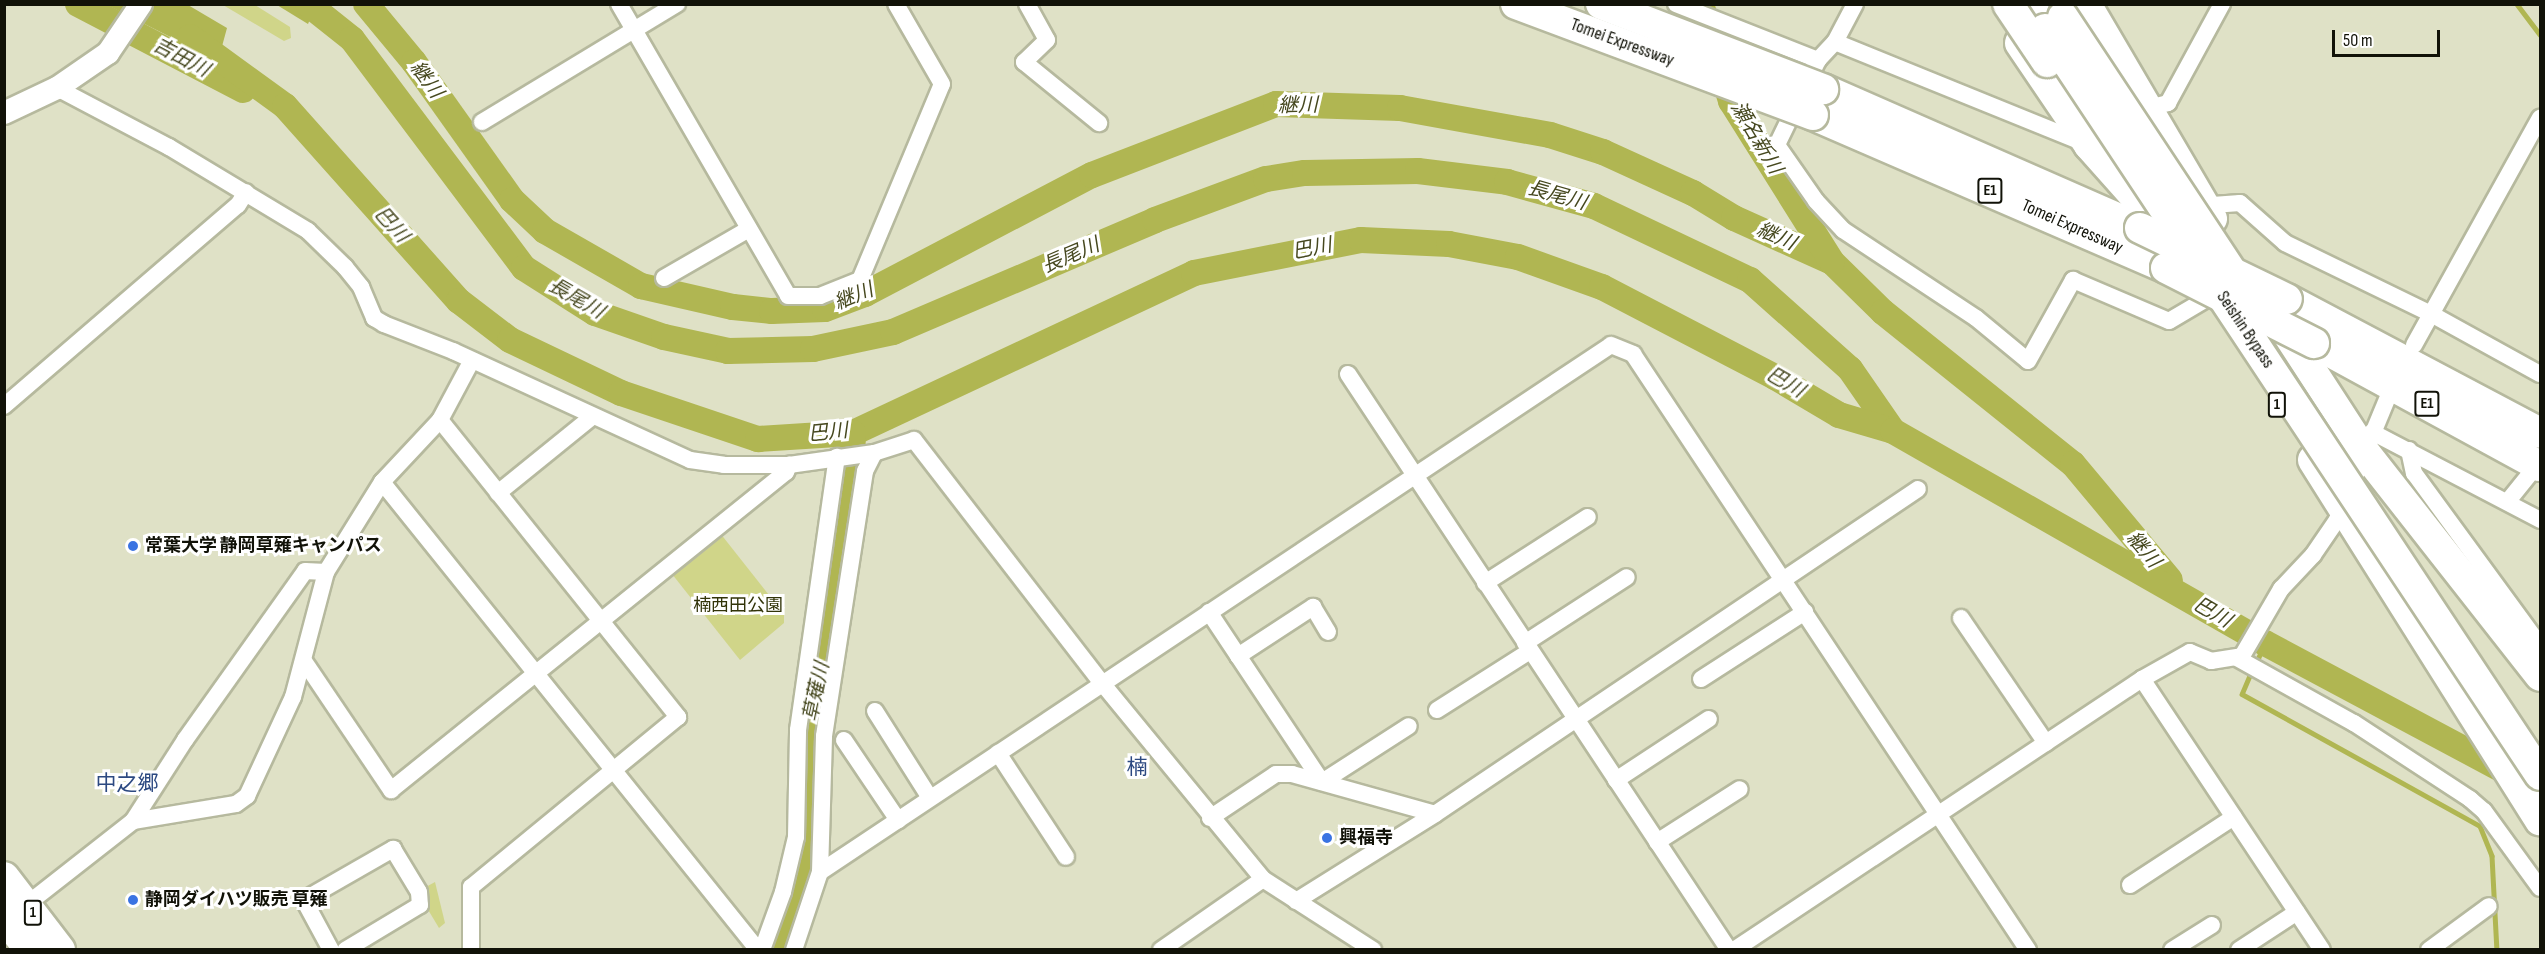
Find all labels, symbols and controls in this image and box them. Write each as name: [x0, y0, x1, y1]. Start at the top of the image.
street label: Tomei Expressway: [1567, 14, 1677, 72]
scale bar: [2335, 18, 2443, 56]
text: 50 m: [2343, 30, 2373, 51]
water label: 吉田川: [149, 33, 213, 83]
water label: 継川: [405, 57, 447, 103]
water label: 継川: [1278, 94, 1318, 118]
water label: 瀬名新川: [1725, 98, 1787, 178]
water label: 長尾川: [1525, 176, 1589, 216]
road number: E1: [1976, 178, 2004, 204]
street label: Tomei Expressway: [2018, 195, 2126, 259]
water label: 巴川: [369, 202, 413, 248]
water label: 継川: [1753, 218, 1799, 256]
water label: 長尾川: [1039, 233, 1103, 279]
water label: 巴川: [1290, 233, 1334, 265]
water label: 長尾川: [544, 274, 608, 324]
water label: 継川: [831, 278, 877, 316]
street label: Seishin Bypass: [2211, 287, 2279, 373]
water label: 巴川: [1762, 363, 1808, 403]
road number: E1: [2414, 391, 2440, 417]
road number: 1: [2266, 392, 2288, 418]
water label: 巴川: [807, 419, 849, 447]
water label: 継川: [2121, 527, 2165, 573]
place label: 常葉大学 静岡草薙キャンパス: [145, 535, 382, 557]
marker: 常葉大学 静岡草薙キャンパス: [126, 539, 140, 553]
water label: 巴川: [2189, 593, 2235, 633]
park label: 楠西田公園: [693, 595, 783, 617]
water label: 草薙川: [799, 660, 835, 724]
district label: 楠: [1127, 755, 1147, 781]
district label: 中之郷: [96, 771, 158, 797]
place label: 興福寺: [1339, 827, 1393, 849]
marker: 興福寺: [1320, 831, 1334, 845]
place label: 静岡ダイハツ販売 草薙: [145, 889, 328, 911]
marker: 静岡ダイハツ販売 草薙: [126, 893, 140, 907]
road number: 1: [22, 900, 44, 926]

